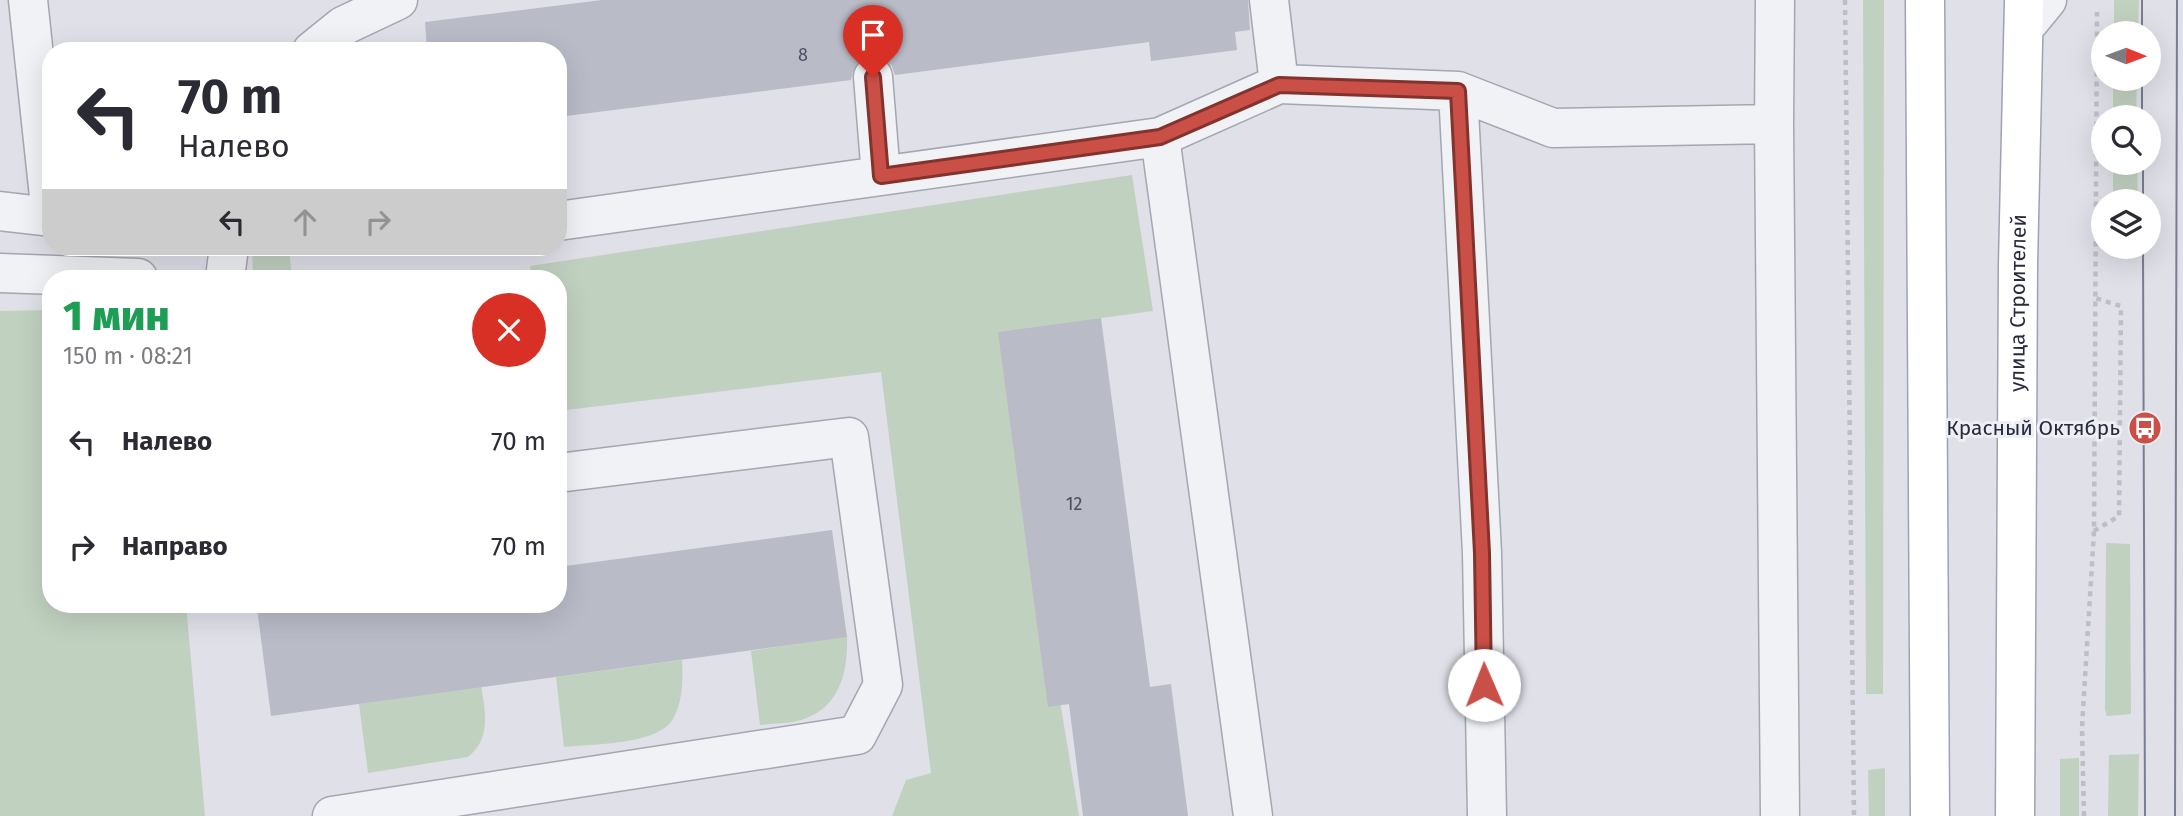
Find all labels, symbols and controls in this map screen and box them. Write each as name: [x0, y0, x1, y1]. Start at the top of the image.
pin: [843, 5, 903, 77]
icon: arrive: [854, 16, 892, 54]
north arrow: [2091, 21, 2161, 91]
map controls: [2091, 21, 2161, 259]
house number: 8: [798, 44, 808, 66]
text: 70 m: [178, 67, 282, 126]
icon: left: [63, 70, 154, 161]
button: search: [2091, 105, 2161, 175]
text: Налево: [178, 127, 290, 165]
button: layers: [2091, 189, 2161, 259]
icon: left: [213, 203, 251, 241]
icon: ahead: [286, 203, 324, 241]
icon: right: [359, 203, 397, 241]
street label: улица Строителей: [2004, 214, 2032, 392]
text: 1 мин: [63, 291, 170, 341]
button: close: [472, 293, 546, 367]
text: 150 m · 08:21: [63, 342, 193, 370]
bus stop icon: Красный Октябрь: [2126, 409, 2164, 447]
place label: Красный Октябрь: [1946, 415, 2120, 441]
icon: left: [63, 423, 101, 461]
text: Налево: [122, 426, 212, 457]
text: 70 m: [491, 426, 546, 457]
house number: 12: [1066, 493, 1082, 515]
icon: right: [63, 528, 101, 566]
text: Направо: [122, 531, 228, 562]
text: 70 m: [491, 531, 546, 562]
position arrow: [1447, 648, 1521, 722]

